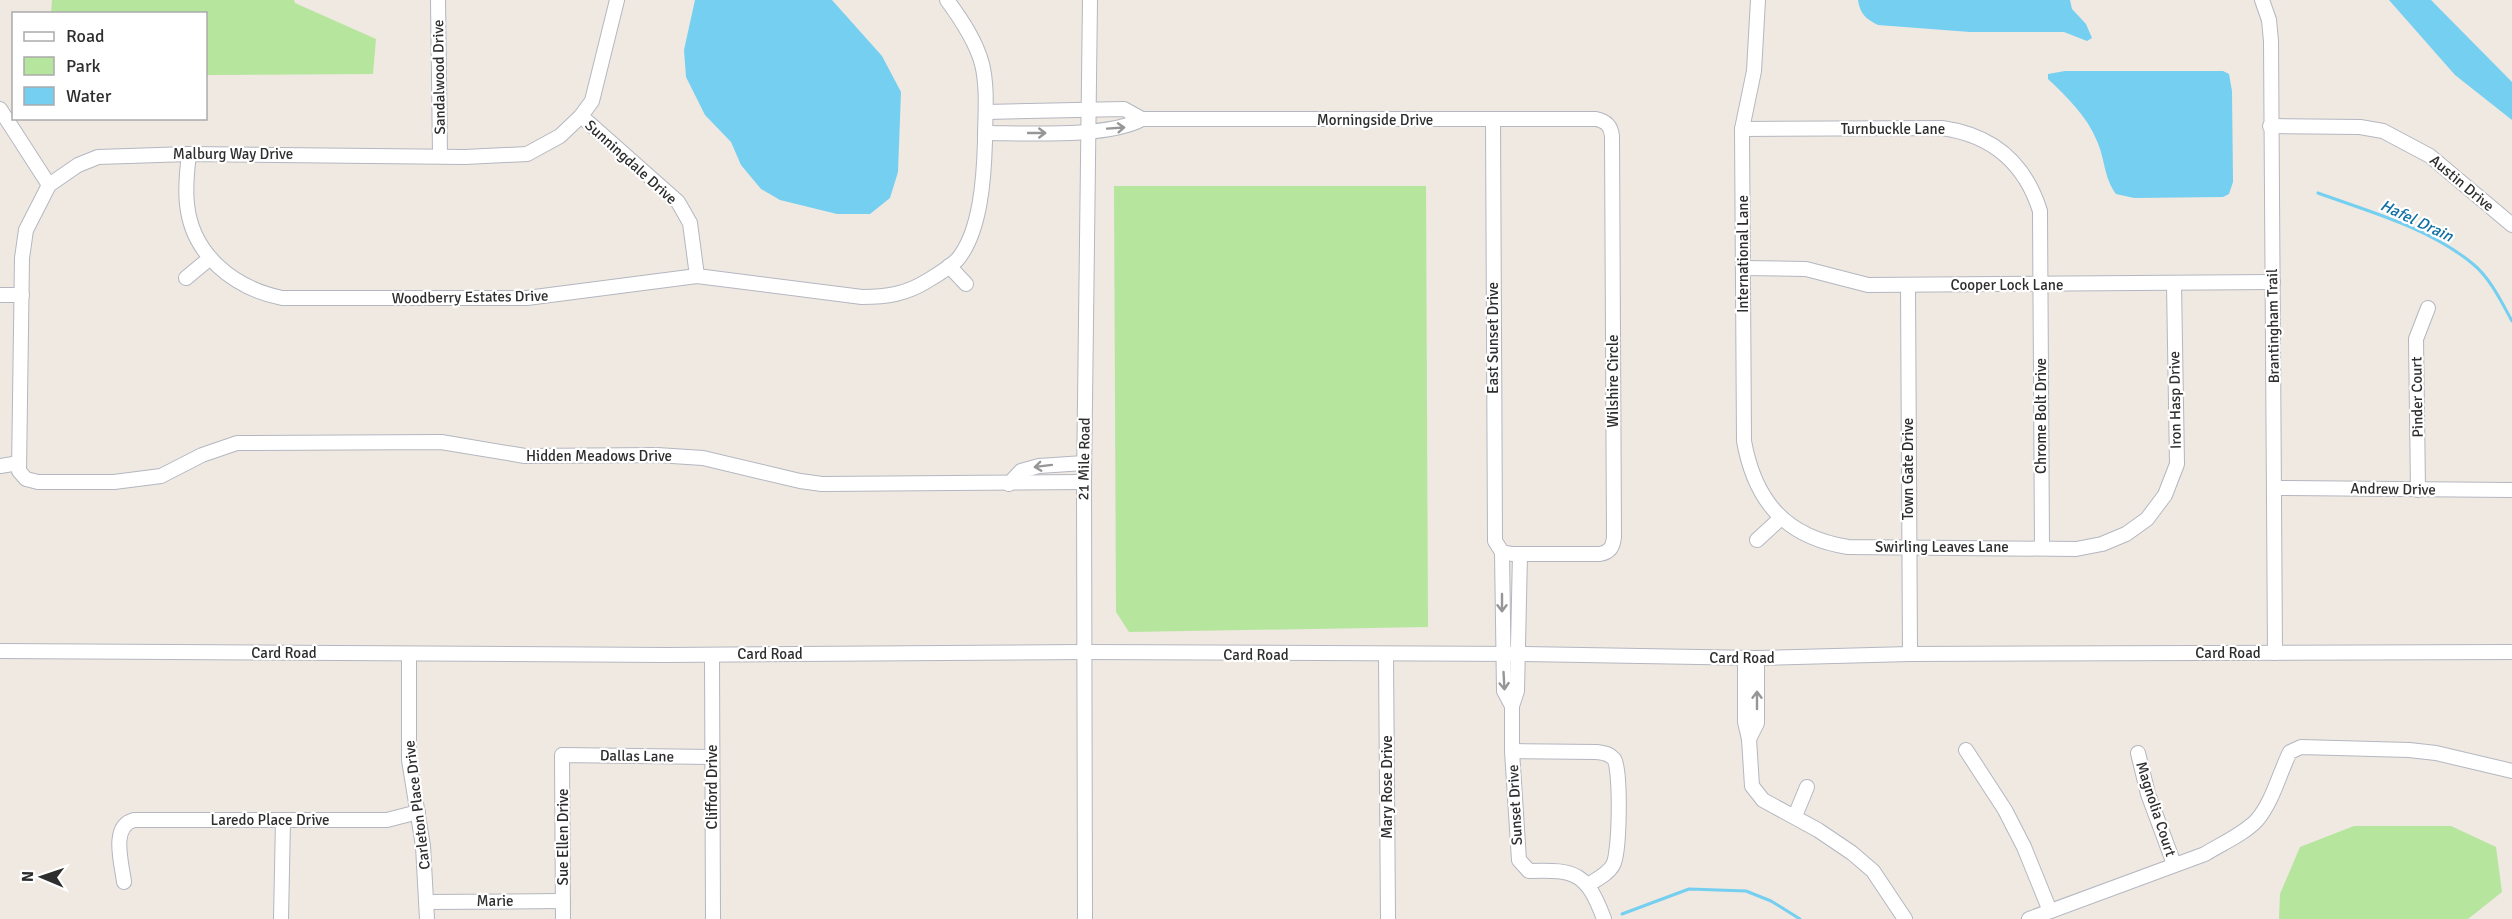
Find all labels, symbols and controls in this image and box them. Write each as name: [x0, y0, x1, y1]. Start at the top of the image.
legend: [12, 12, 207, 120]
street label: Sandalwood Drive: [429, 19, 449, 135]
text: Road: [66, 25, 105, 47]
text: Park: [66, 55, 101, 77]
text: Water: [66, 85, 112, 107]
street label: Morningside Drive: [1317, 111, 1433, 129]
street label: Sunningdale Drive: [581, 116, 681, 208]
street label: Turnbuckle Lane: [1841, 120, 1945, 138]
one-way arrow: [1105, 122, 1125, 133]
one-way arrow: [1026, 127, 1046, 139]
street label: Malburg Way Drive: [173, 145, 293, 163]
street label: Austin Drive: [2426, 151, 2498, 215]
street label: International Lane: [1734, 195, 1752, 313]
water label: Hafel Drain: [2377, 195, 2457, 247]
street label: Brantingham Trail: [2263, 268, 2283, 384]
street label: Cooper Lock Lane: [1951, 276, 2063, 294]
street label: East Sunset Drive: [1484, 282, 1502, 394]
street label: Woodberry Estates Drive: [392, 287, 548, 307]
street label: Wilshire Circle: [1604, 334, 1622, 428]
street label: Iron Hasp Drive: [2165, 351, 2185, 449]
street label: Pinder Court: [2407, 356, 2427, 438]
street label: Chrome Bolt Drive: [2032, 358, 2050, 474]
street label: 21 Mile Road: [1074, 417, 1094, 501]
street label: Town Gate Drive: [1899, 418, 1917, 520]
street label: Hidden Meadows Drive: [526, 447, 672, 465]
one-way arrow: [1034, 461, 1054, 472]
street label: Andrew Drive: [2350, 479, 2436, 499]
street label: Swirling Leaves Lane: [1875, 538, 2009, 556]
one-way arrow: [1496, 593, 1508, 613]
street label: Card Road: [251, 644, 317, 662]
street label: Card Road: [2195, 644, 2261, 662]
street label: Card Road: [737, 645, 803, 663]
street label: Card Road: [1223, 646, 1289, 664]
street label: Card Road: [1709, 649, 1775, 667]
one-way arrow: [1498, 671, 1509, 690]
one-way arrow: [1751, 690, 1763, 710]
street label: Mary Rose Drive: [1378, 735, 1396, 839]
street label: Carleton Place Drive: [400, 739, 434, 871]
street label: Clifford Drive: [703, 745, 721, 829]
street label: Dallas Lane: [600, 746, 674, 766]
street label: Magnolia Court: [2132, 759, 2180, 859]
street label: Sunset Drive: [1504, 764, 1526, 846]
street label: Sue Ellen Drive: [554, 789, 572, 885]
street label: Laredo Place Drive: [211, 811, 329, 829]
north arrow: [12, 847, 72, 907]
text: N: [18, 871, 38, 882]
street label: Marie: [476, 892, 514, 910]

